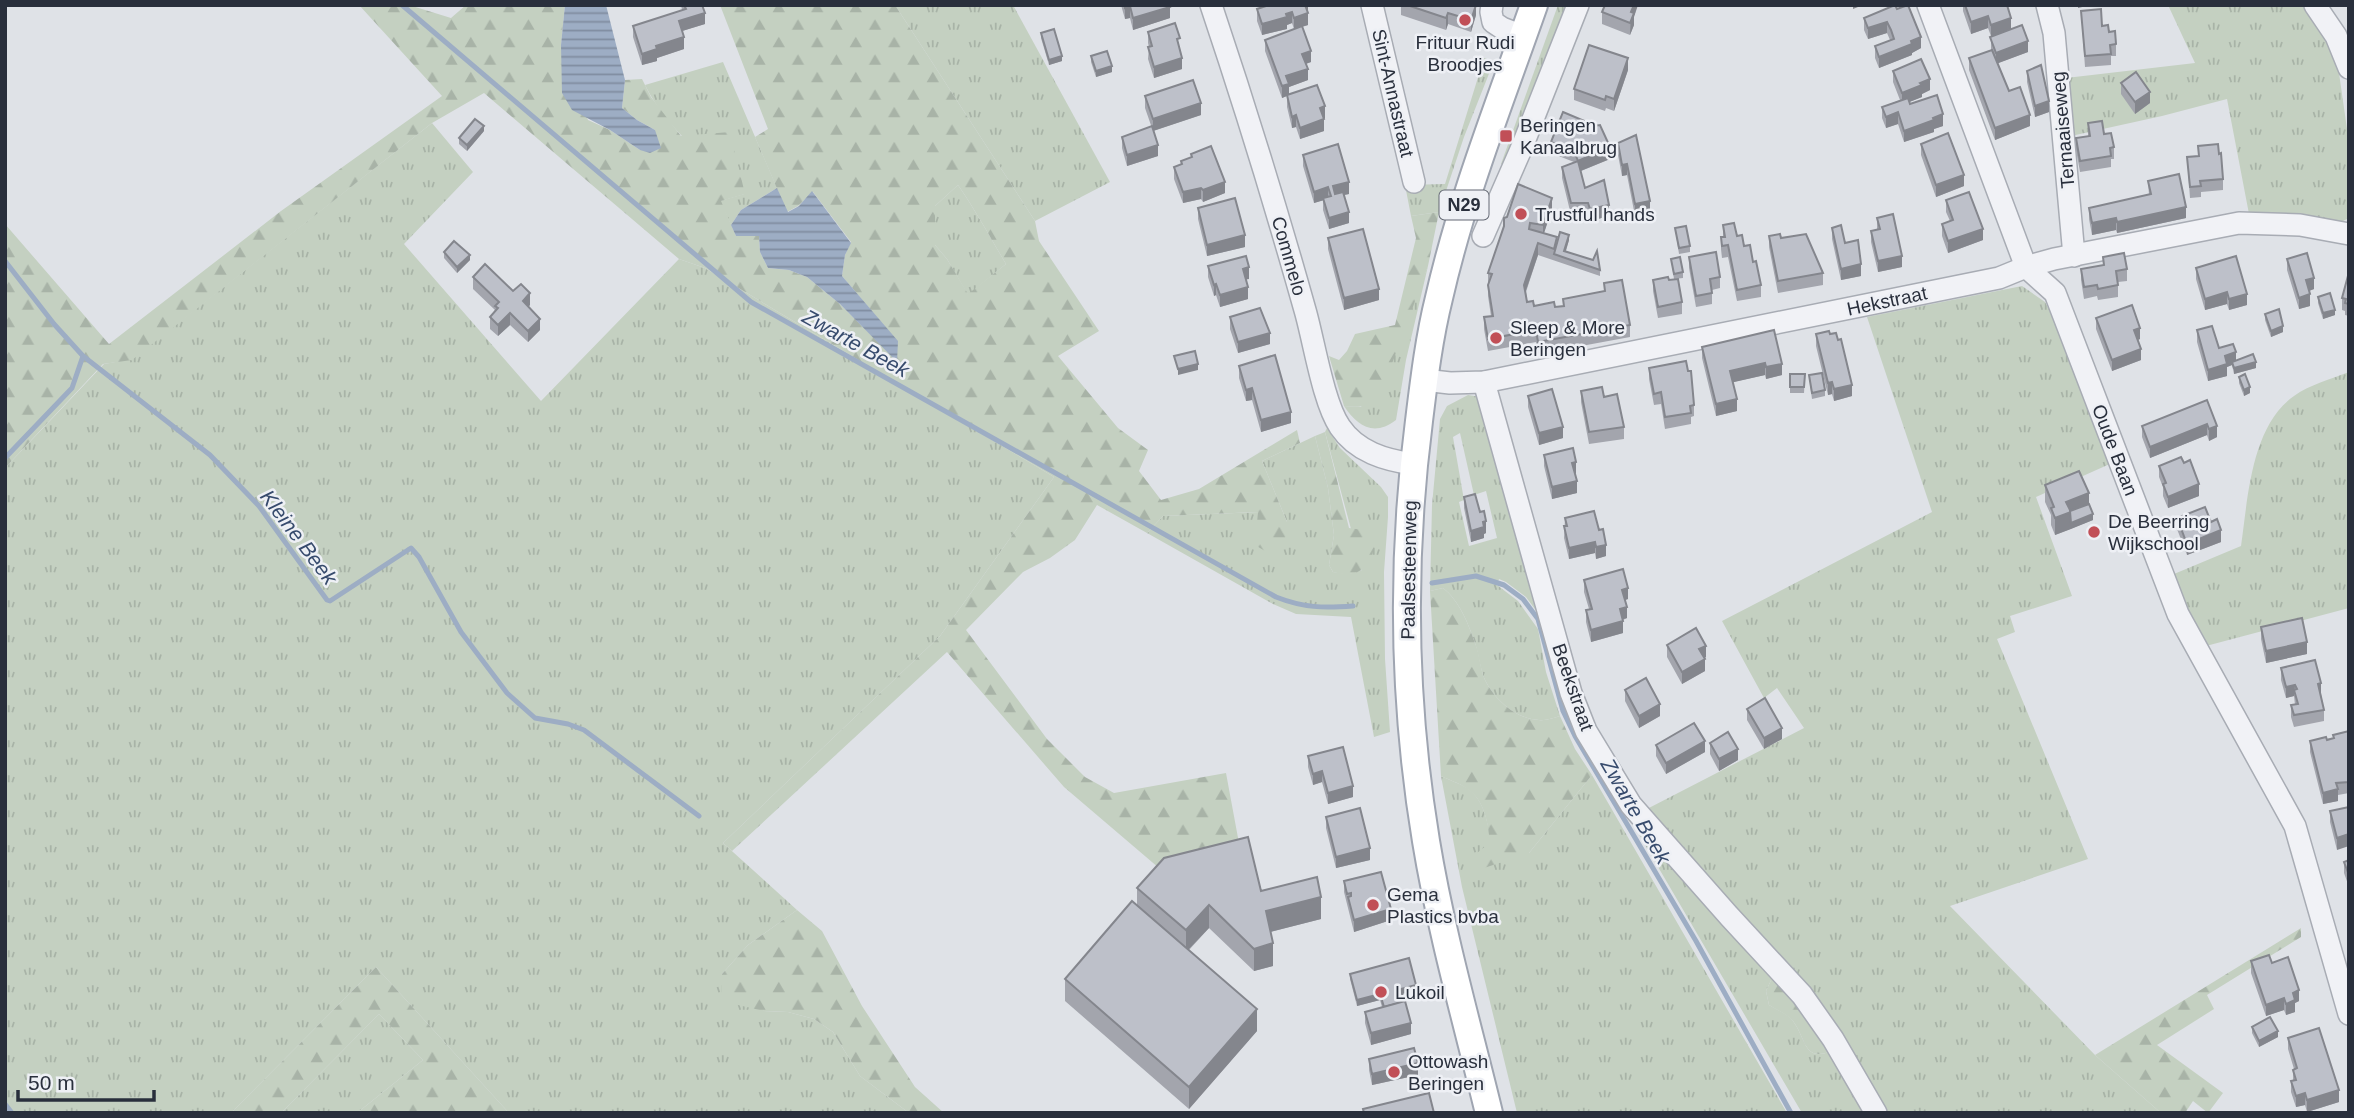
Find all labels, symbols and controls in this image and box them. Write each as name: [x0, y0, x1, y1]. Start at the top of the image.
marker: Frituur Rudi Broodjes: [1457, 12, 1473, 28]
street label: Sint-Annastraat: [1368, 27, 1418, 160]
place label: Frituur Rudi Broodjes: [1415, 32, 1515, 75]
street label: Ternaaiseweg: [2047, 71, 2079, 189]
place label: Beringen Kanaalbrug: [1520, 115, 1617, 158]
marker: Beringen Kanaalbrug: [1498, 128, 1514, 144]
road number: N29: [1440, 190, 1488, 220]
place label: Trustful hands: [1535, 204, 1655, 225]
marker: Trustful hands: [1513, 206, 1529, 222]
street label: Commelo: [1268, 214, 1310, 298]
street label: Hekstraat: [1845, 282, 1930, 320]
water label: Zwarte Beek: [798, 304, 914, 382]
place label: Sleep & More Beringen: [1510, 317, 1625, 360]
marker: Sleep & More Beringen: [1488, 330, 1504, 346]
street label: Oude Baan: [2088, 401, 2142, 499]
water label: Kleine Beek: [256, 485, 343, 590]
street label: Paalsesteenweg: [1397, 500, 1421, 640]
place label: De Beerring Wijkschool: [2108, 511, 2209, 554]
marker: De Beerring Wijkschool: [2086, 524, 2102, 540]
street label: Beekstraat: [1548, 641, 1598, 734]
water label: Zwarte Beek: [1596, 753, 1676, 869]
place label: Gema Plastics bvba: [1387, 884, 1499, 927]
marker: Gema Plastics bvba: [1365, 897, 1381, 913]
place label: Lukoil: [1395, 982, 1445, 1003]
marker: Lukoil: [1373, 984, 1389, 1000]
place label: Ottowash Beringen: [1408, 1051, 1488, 1094]
scale bar: [18, 1058, 154, 1102]
marker: Ottowash Beringen: [1386, 1064, 1402, 1080]
text: 50 m: [28, 1071, 75, 1094]

